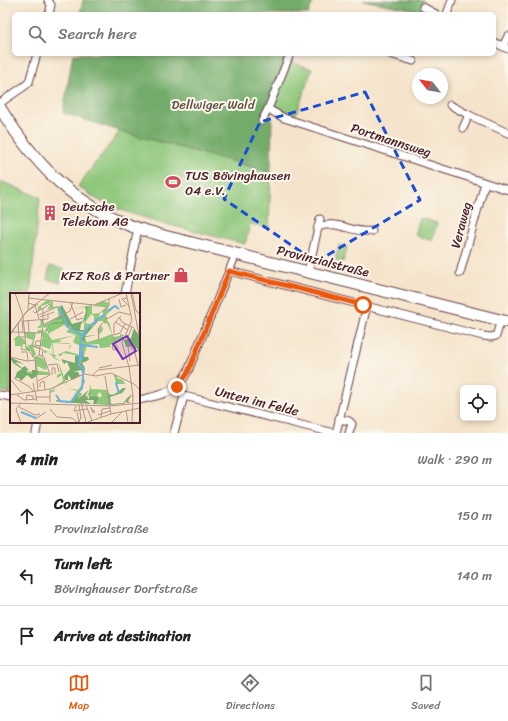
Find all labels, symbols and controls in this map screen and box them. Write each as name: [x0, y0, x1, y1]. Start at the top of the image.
search box: [12, 12, 496, 56]
text: Search here: [58, 21, 137, 47]
icon: search: [26, 23, 48, 45]
north arrow: [412, 68, 448, 104]
park label: Dellwiger Wald: [171, 93, 256, 116]
street label: Portmannsweg: [348, 116, 435, 164]
place label: TUS Bövinghausen 04 e.V.: [185, 164, 291, 202]
sports icon: TUS Bövinghausen 04 e.V.: [164, 173, 182, 191]
place label: Deutsche Telekom AG: [62, 195, 128, 233]
street label: Veraweg: [444, 199, 478, 251]
building icon: Deutsche Telekom AG: [41, 204, 59, 222]
street label: Provinzialstraße: [274, 238, 372, 284]
place label: KFZ Roß & Partner: [61, 264, 170, 287]
shop icon: KFZ Roß & Partner: [172, 266, 190, 284]
inset map: [10, 293, 140, 423]
route start: [354, 296, 372, 314]
route end: [168, 378, 186, 396]
street label: Unten im Felde: [213, 379, 302, 423]
map controls: [460, 385, 496, 421]
button: locate: [460, 385, 496, 421]
text: 4 min: [16, 444, 58, 474]
text: Walk · 290 m: [418, 448, 492, 471]
text: Continue: [54, 491, 114, 517]
text: 150 m: [457, 504, 492, 527]
icon: ahead: [16, 505, 38, 527]
text: Provinzialstraße: [54, 517, 149, 540]
text: Turn left: [54, 551, 112, 577]
text: 140 m: [457, 564, 492, 587]
icon: left: [16, 565, 38, 587]
text: Bövinghauser Dorfstraße: [54, 577, 198, 600]
text: Arrive at destination: [54, 623, 191, 649]
icon: arrive: [16, 625, 38, 647]
tab: Map: [68, 672, 90, 715]
tab: Directions: [226, 672, 275, 715]
tab: Saved: [411, 672, 440, 715]

